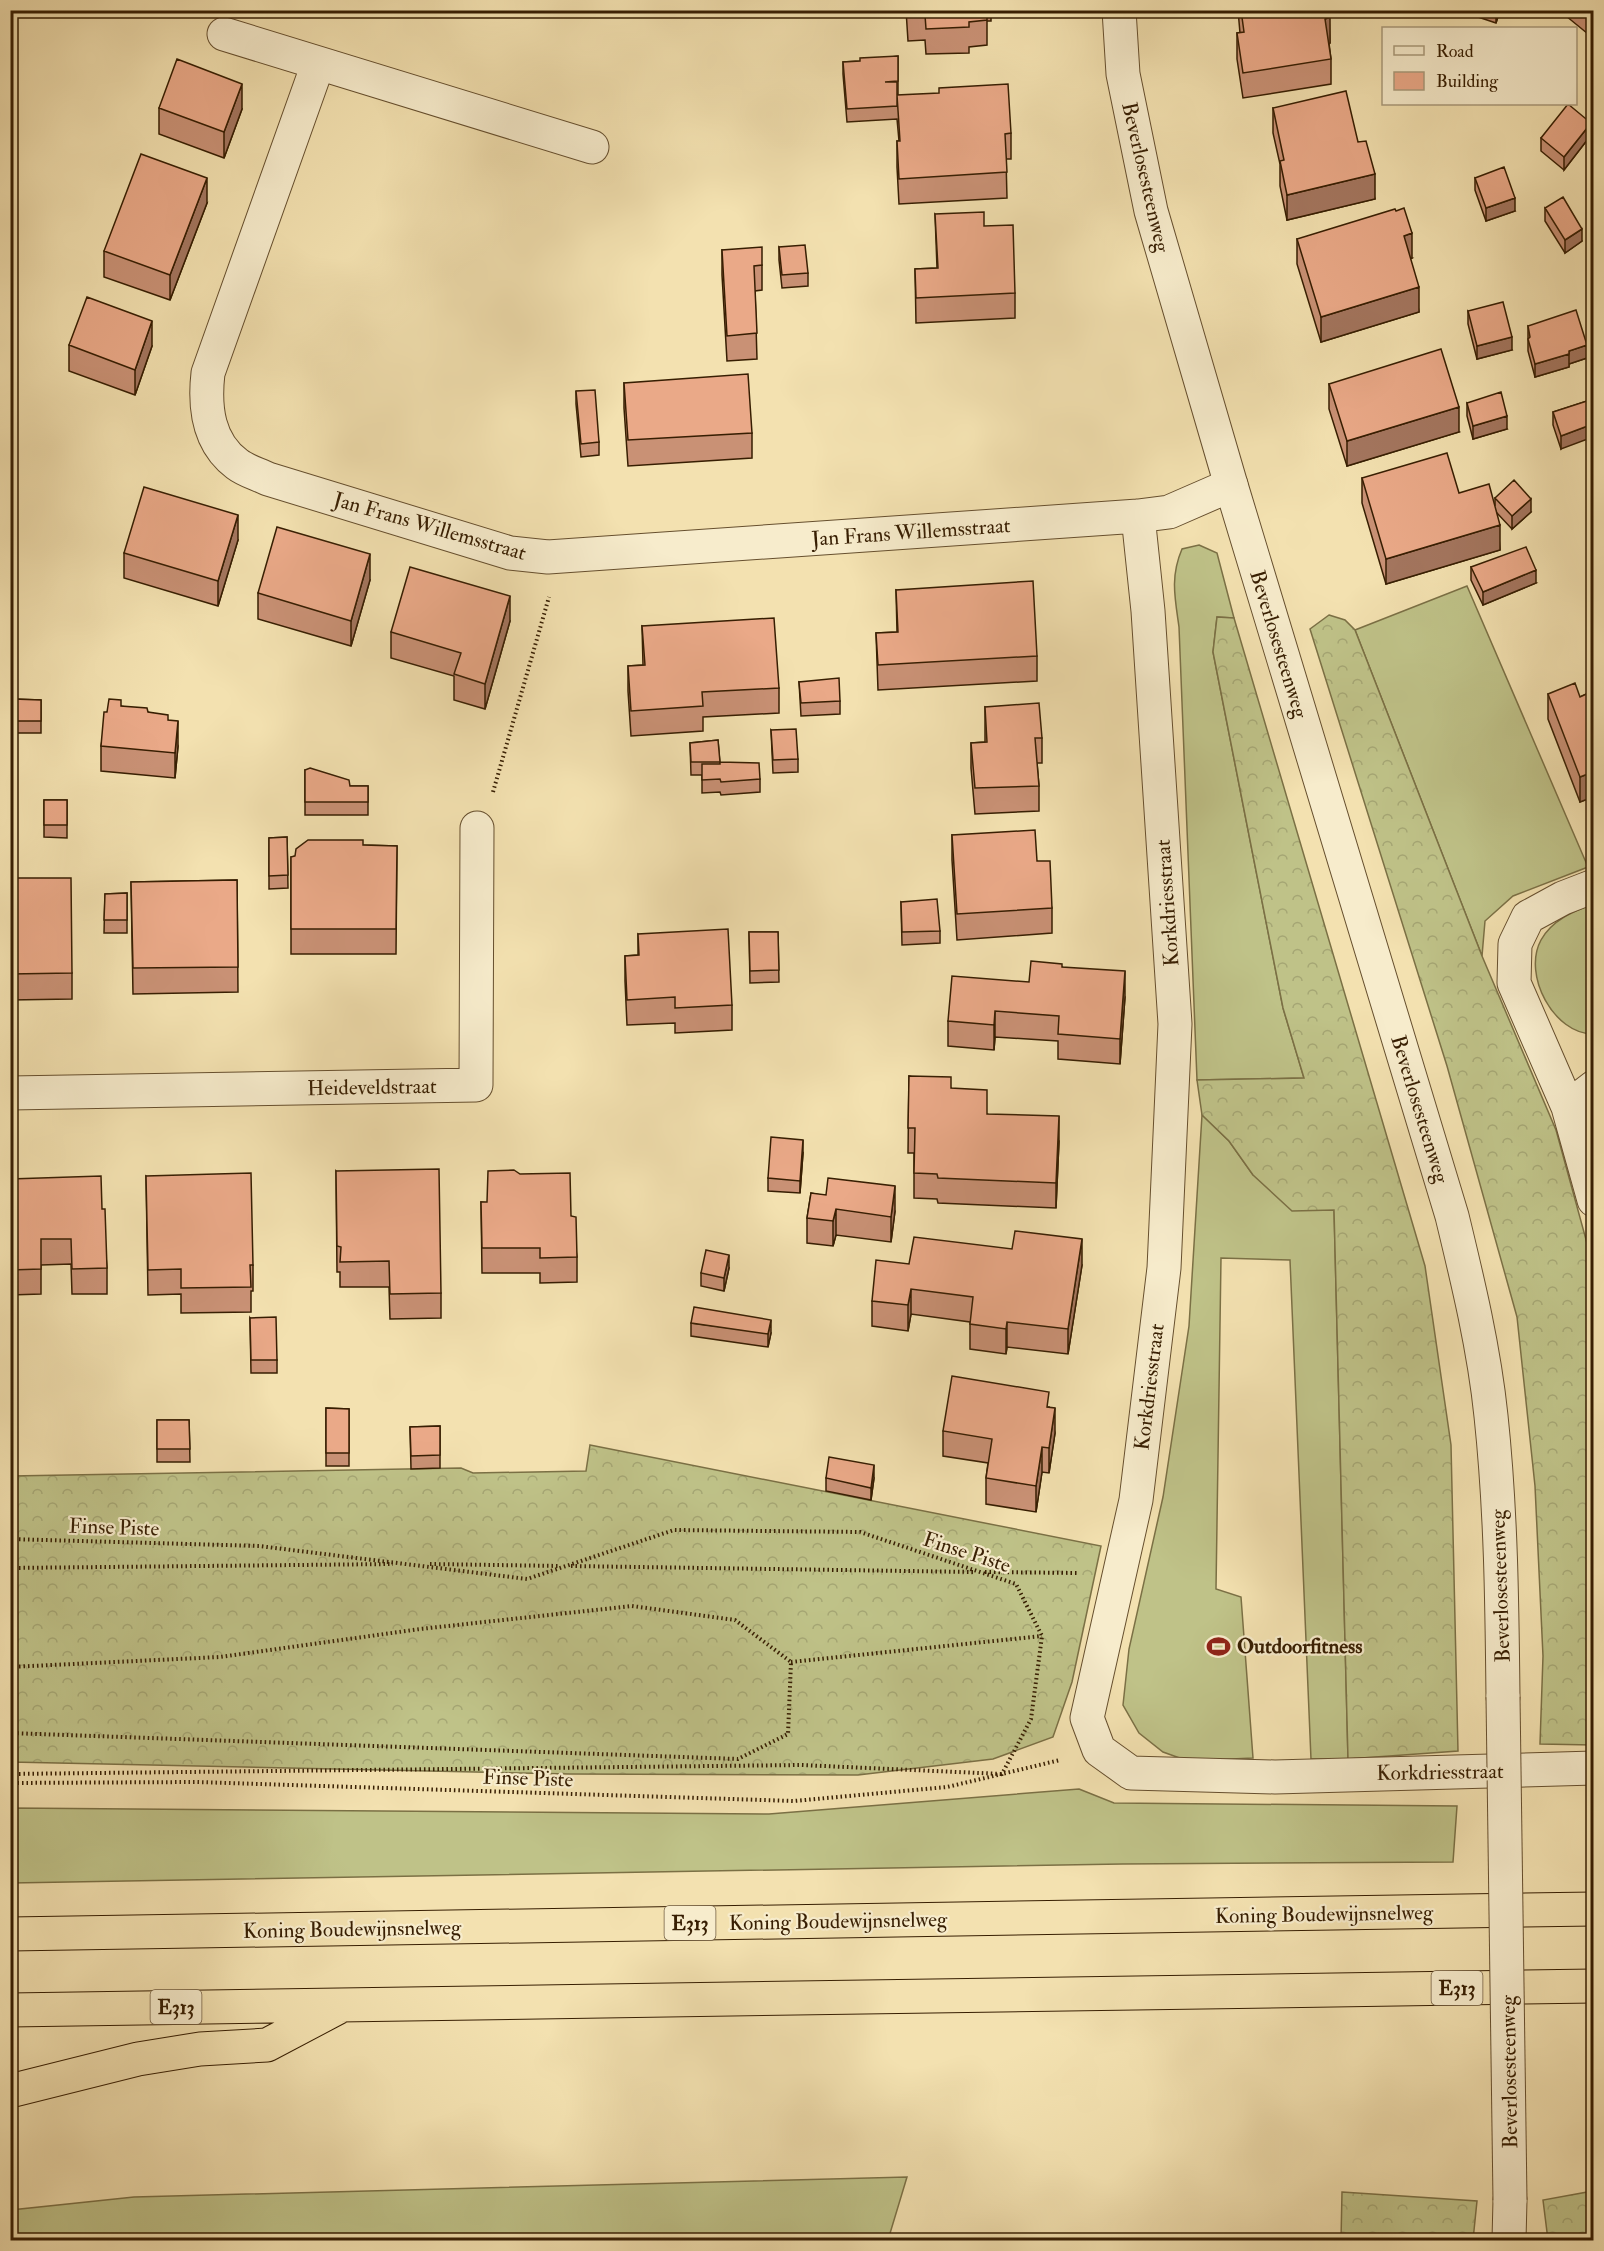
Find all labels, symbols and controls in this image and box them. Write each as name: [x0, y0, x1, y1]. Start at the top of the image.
legend: [1382, 27, 1577, 105]
text: Road: [1436, 40, 1474, 63]
text: Building: [1436, 70, 1499, 93]
street label: Beverlosesteenweg: [1115, 99, 1176, 255]
street label: Jan Frans Willemsstraat: [329, 486, 530, 567]
street label: Jan Frans Willemsstraat: [810, 512, 1012, 553]
street label: Beverlosesteenweg: [1243, 567, 1314, 722]
street label: Korkdriesstraat: [1150, 838, 1185, 967]
street label: Beverlosesteenweg: [1384, 1032, 1455, 1187]
street label: Heideveldstraat: [307, 1073, 437, 1102]
street label: Korkdriesstraat: [1128, 1322, 1171, 1452]
street label: Beverlosesteenweg: [1484, 1508, 1517, 1663]
street label: Finse Piste: [68, 1512, 160, 1543]
street label: Finse Piste: [920, 1526, 1014, 1579]
sports icon: Outdoorfitness: [1206, 1633, 1232, 1659]
place label: Outdoorfitness: [1237, 1633, 1362, 1660]
street label: Korkdriesstraat: [1376, 1758, 1504, 1787]
street label: Finse Piste: [482, 1763, 574, 1794]
street label: Koning Boudewijnsnelweg: [1215, 1899, 1434, 1930]
road number: E313: [664, 1906, 716, 1940]
street label: Koning Boudewijnsnelweg: [729, 1906, 948, 1937]
street label: Koning Boudewijnsnelweg: [243, 1914, 462, 1945]
road number: E313: [1432, 1971, 1482, 2005]
road number: E313: [150, 1990, 201, 2024]
street label: Beverlosesteenweg: [1495, 1994, 1524, 2149]

